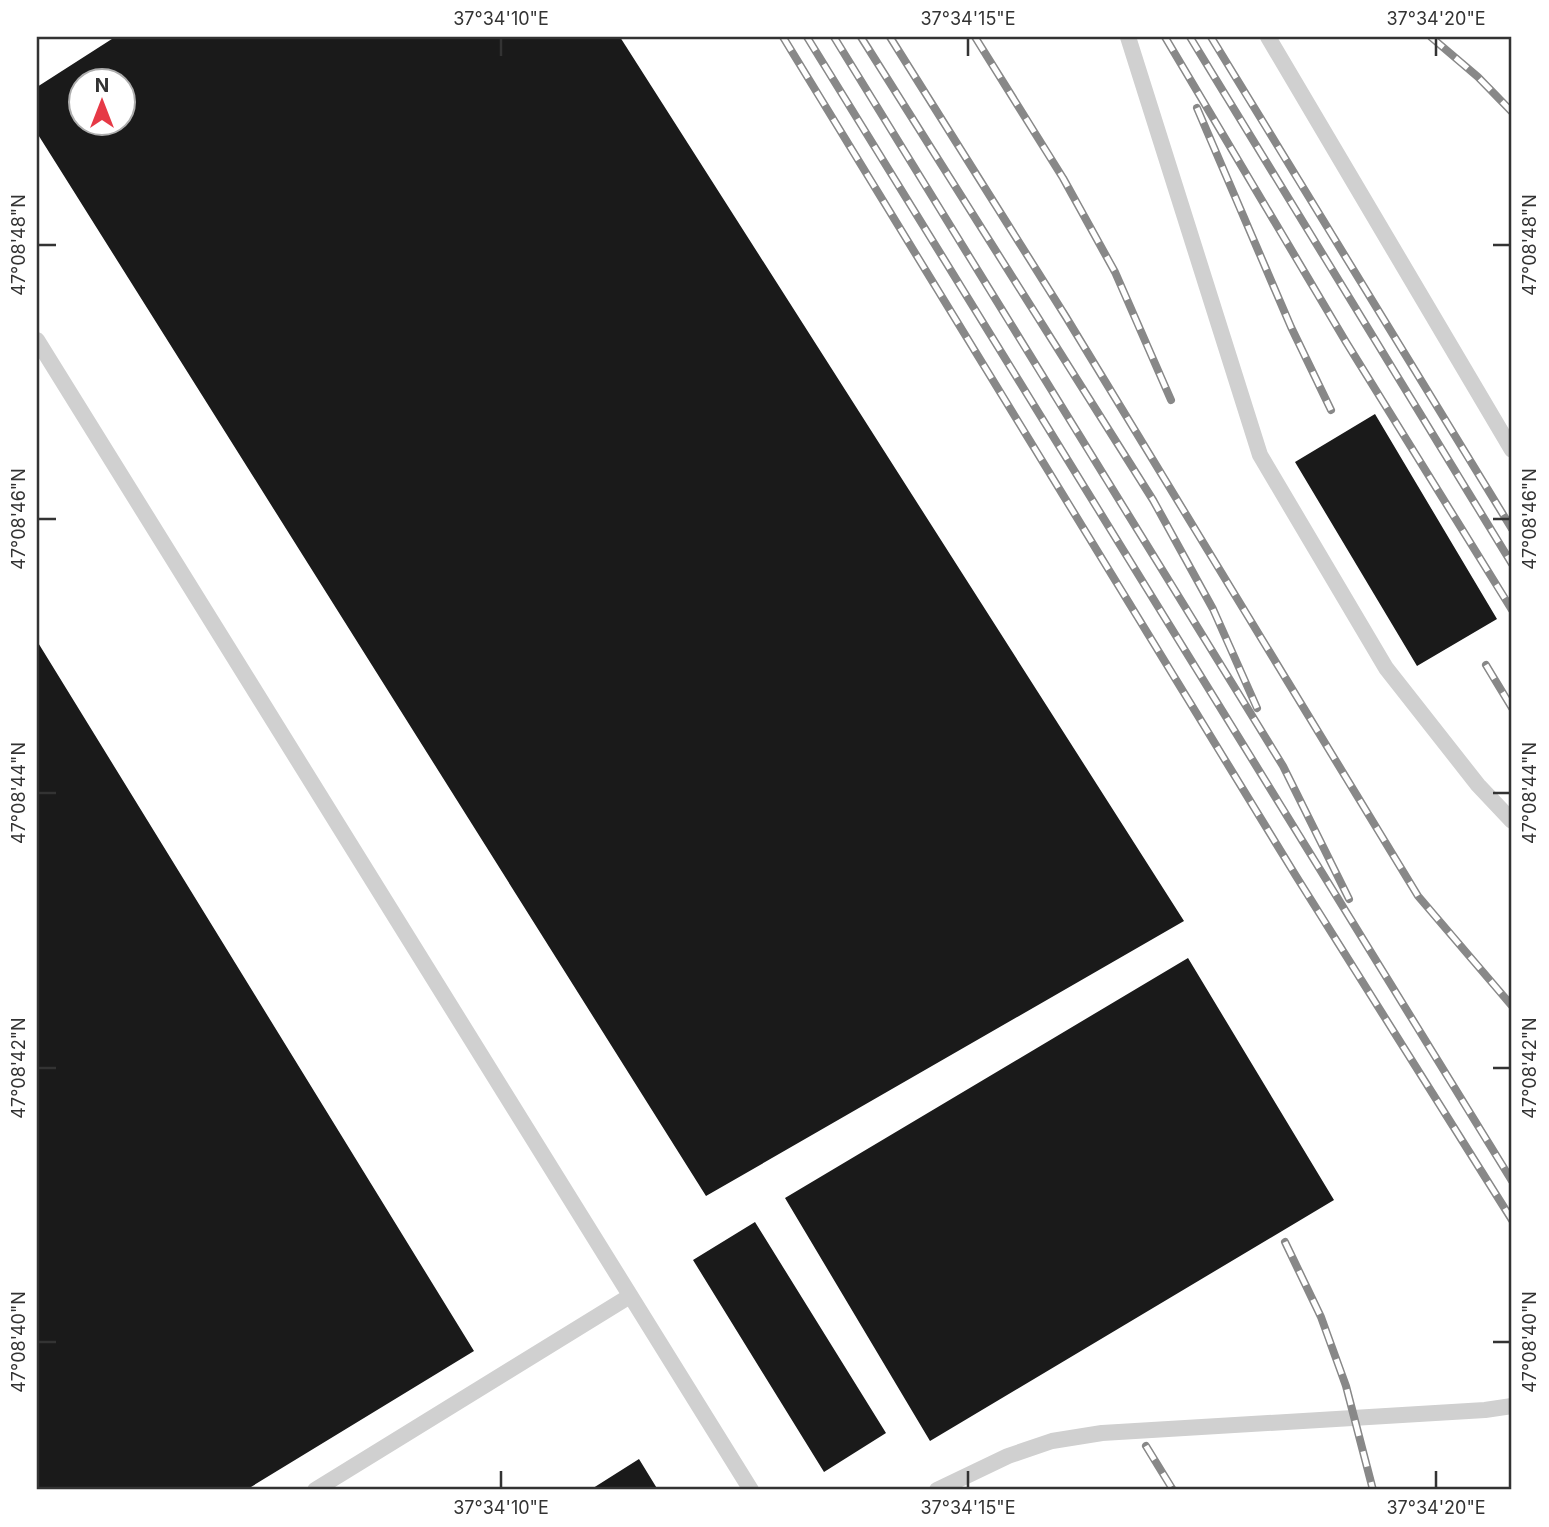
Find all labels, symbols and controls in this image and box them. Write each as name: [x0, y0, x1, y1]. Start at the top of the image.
text: 37°34'10"E: [453, 8, 549, 29]
text: 37°34'15"E: [920, 8, 1016, 29]
text: 37°34'20"E: [1386, 8, 1486, 29]
north arrow: [66, 66, 136, 136]
text: N: [95, 74, 109, 97]
text: 47°08'48"N: [8, 194, 29, 296]
text: 47°08'48"N: [1519, 194, 1540, 296]
text: 47°08'46"N: [8, 468, 29, 570]
text: 47°08'46"N: [1519, 468, 1540, 570]
text: 47°08'44"N: [8, 742, 29, 844]
text: 47°08'44"N: [1519, 742, 1540, 844]
text: 47°08'42"N: [8, 1017, 29, 1119]
text: 47°08'42"N: [1519, 1017, 1540, 1119]
text: 47°08'40"N: [8, 1291, 29, 1393]
text: 47°08'40"N: [1519, 1291, 1540, 1393]
text: 37°34'10"E: [453, 1497, 549, 1518]
text: 37°34'15"E: [920, 1497, 1016, 1518]
text: 37°34'20"E: [1386, 1497, 1486, 1518]

